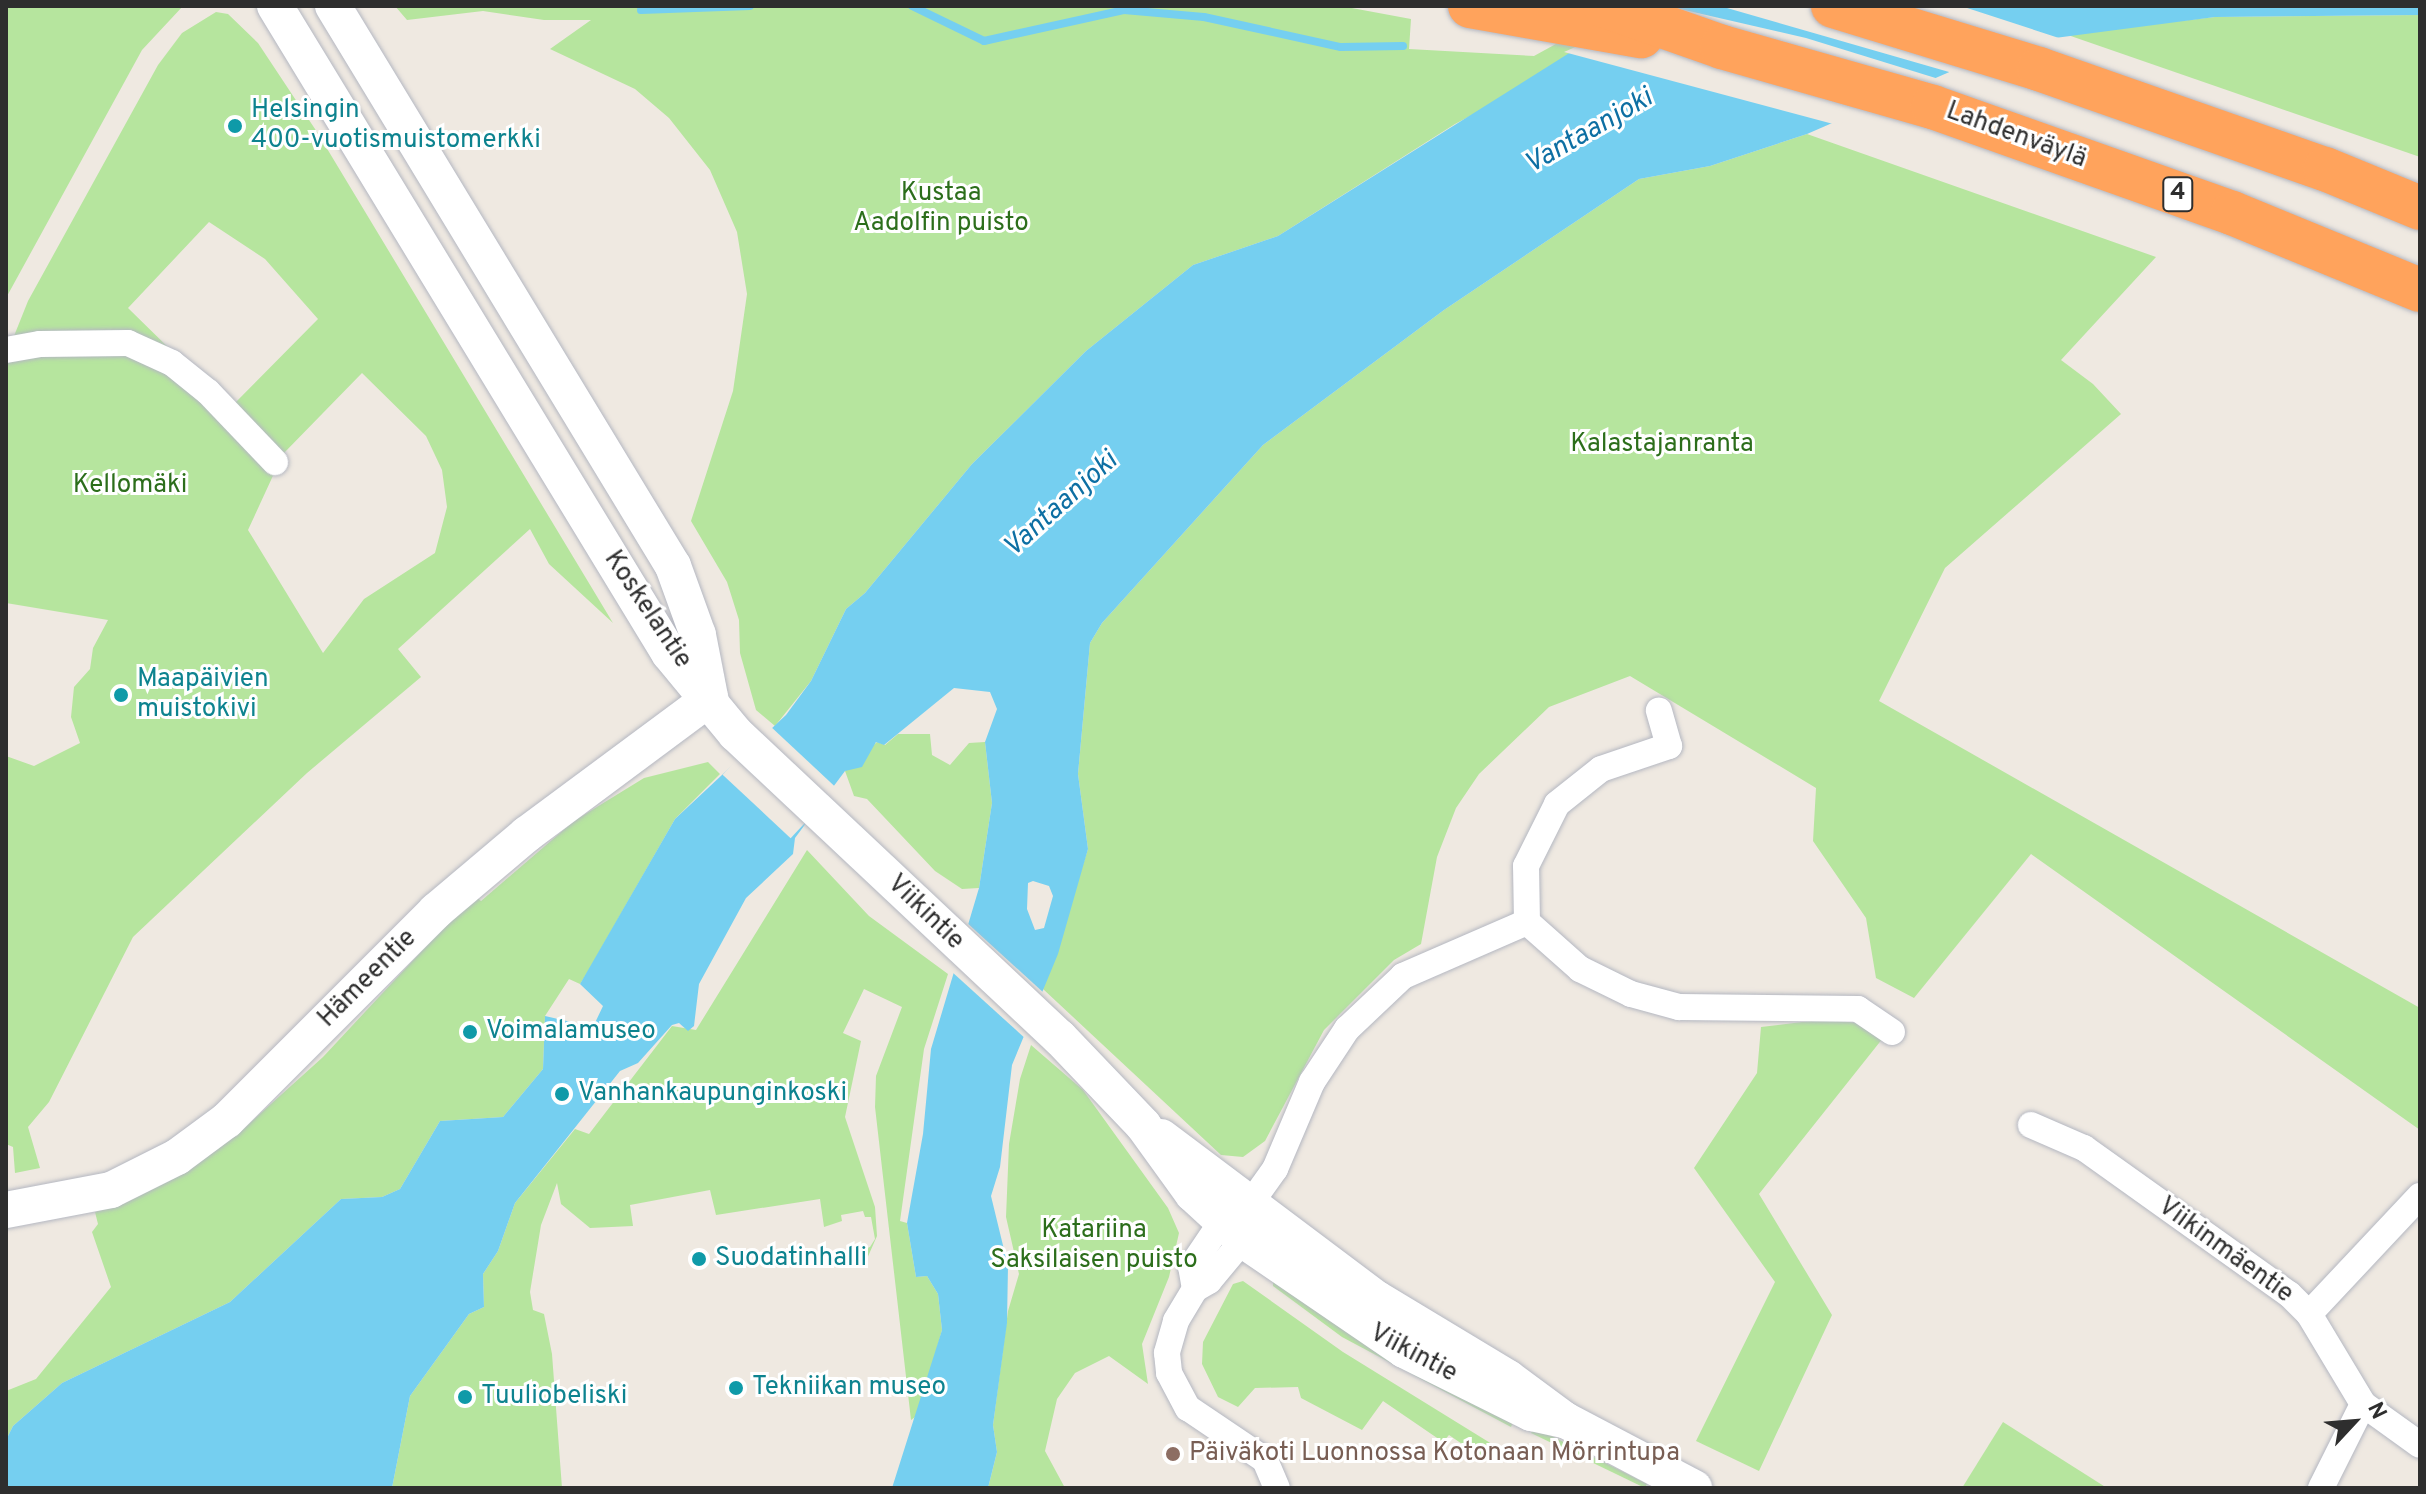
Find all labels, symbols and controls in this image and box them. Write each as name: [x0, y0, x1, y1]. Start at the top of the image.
water label: Vantaanjoki: [1519, 82, 1659, 182]
place label: Helsingin 400-vuotismuistomerkki: [251, 95, 541, 156]
street label: Lahdenväylä: [1942, 96, 2090, 176]
marker: Helsingin 400-vuotismuistomerkki: [226, 117, 244, 135]
road number: 4: [2162, 174, 2194, 214]
park label: Kustaa Aadolfin puisto: [853, 178, 1029, 240]
park label: Kalastajanranta: [1570, 429, 1754, 461]
water label: Vantaanjoki: [997, 445, 1125, 565]
park label: Kellomäki: [73, 470, 187, 502]
street label: Koskelantie: [596, 545, 698, 675]
place label: Maapäivien muistokivi: [137, 664, 269, 726]
marker: Maapäivien muistokivi: [112, 686, 130, 704]
street label: Viikintie: [880, 869, 970, 957]
street label: Hämeentie: [312, 923, 424, 1035]
place label: Voimalamuseo: [486, 1016, 656, 1048]
marker: Voimalamuseo: [461, 1023, 479, 1041]
place label: Vanhankaupunginkoski: [578, 1078, 847, 1110]
marker: Vanhankaupunginkoski: [553, 1085, 571, 1103]
street label: Viikinmäentie: [2151, 1191, 2299, 1311]
park label: Katariina Saksilaisen puisto: [990, 1215, 1198, 1276]
place label: Suodatinhalli: [715, 1243, 867, 1275]
marker: Suodatinhalli: [690, 1250, 708, 1268]
street label: Viikintie: [1364, 1318, 1462, 1390]
place label: Tekniikan museo: [752, 1372, 946, 1404]
marker: Tekniikan museo: [727, 1379, 745, 1397]
place label: Tuuliobeliski: [481, 1381, 627, 1413]
north arrow: [2314, 1382, 2394, 1462]
marker: Tuuliobeliski: [456, 1388, 474, 1406]
text: N: [2360, 1398, 2392, 1424]
place label: Päiväkoti Luonnossa Kotonaan Mörrintupa: [1189, 1438, 1680, 1470]
marker: Päiväkoti Luonnossa Kotonaan Mörrintupa: [1164, 1445, 1182, 1463]

